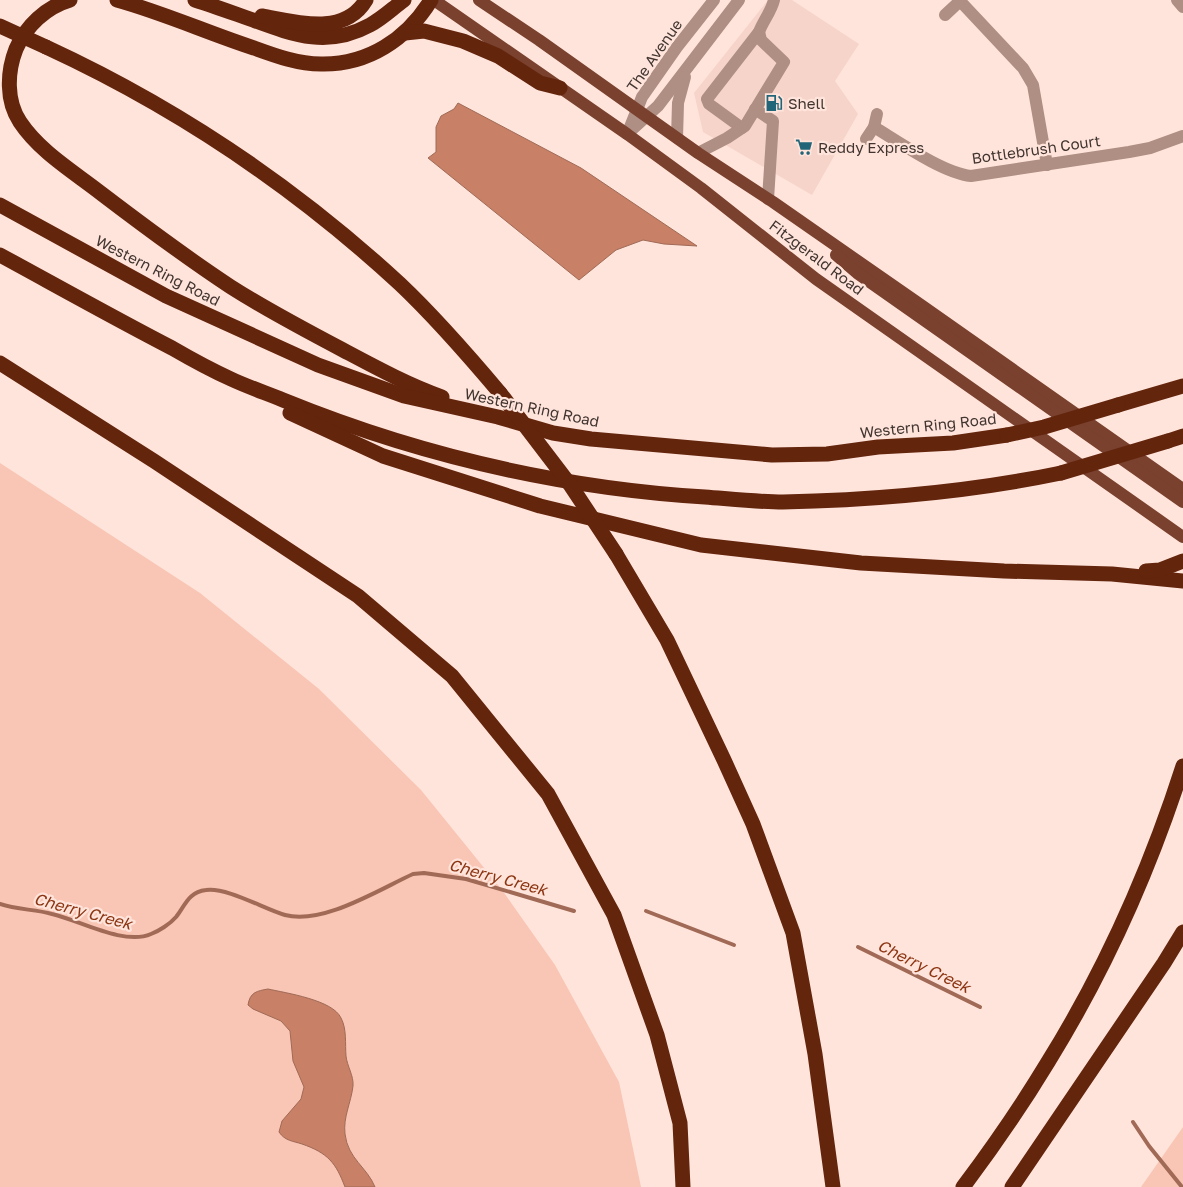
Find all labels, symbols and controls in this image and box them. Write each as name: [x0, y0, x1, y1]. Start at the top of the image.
street label: The Avenue: [623, 15, 686, 95]
fuel station icon: Shell: [764, 93, 784, 113]
place label: Shell: [788, 94, 825, 112]
street label: Bottlebrush Court: [970, 131, 1102, 167]
supermarket icon: Reddy Express: [794, 137, 814, 157]
place label: Reddy Express: [818, 138, 924, 156]
street label: Fitzgerald Road: [766, 216, 868, 298]
street label: Western Ring Road: [93, 231, 223, 309]
street label: Western Ring Road: [463, 384, 601, 430]
street label: Western Ring Road: [859, 409, 997, 441]
water label: Cherry Creek: [447, 854, 551, 900]
water label: Cherry Creek: [32, 888, 136, 934]
water label: Cherry Creek: [874, 935, 975, 998]

